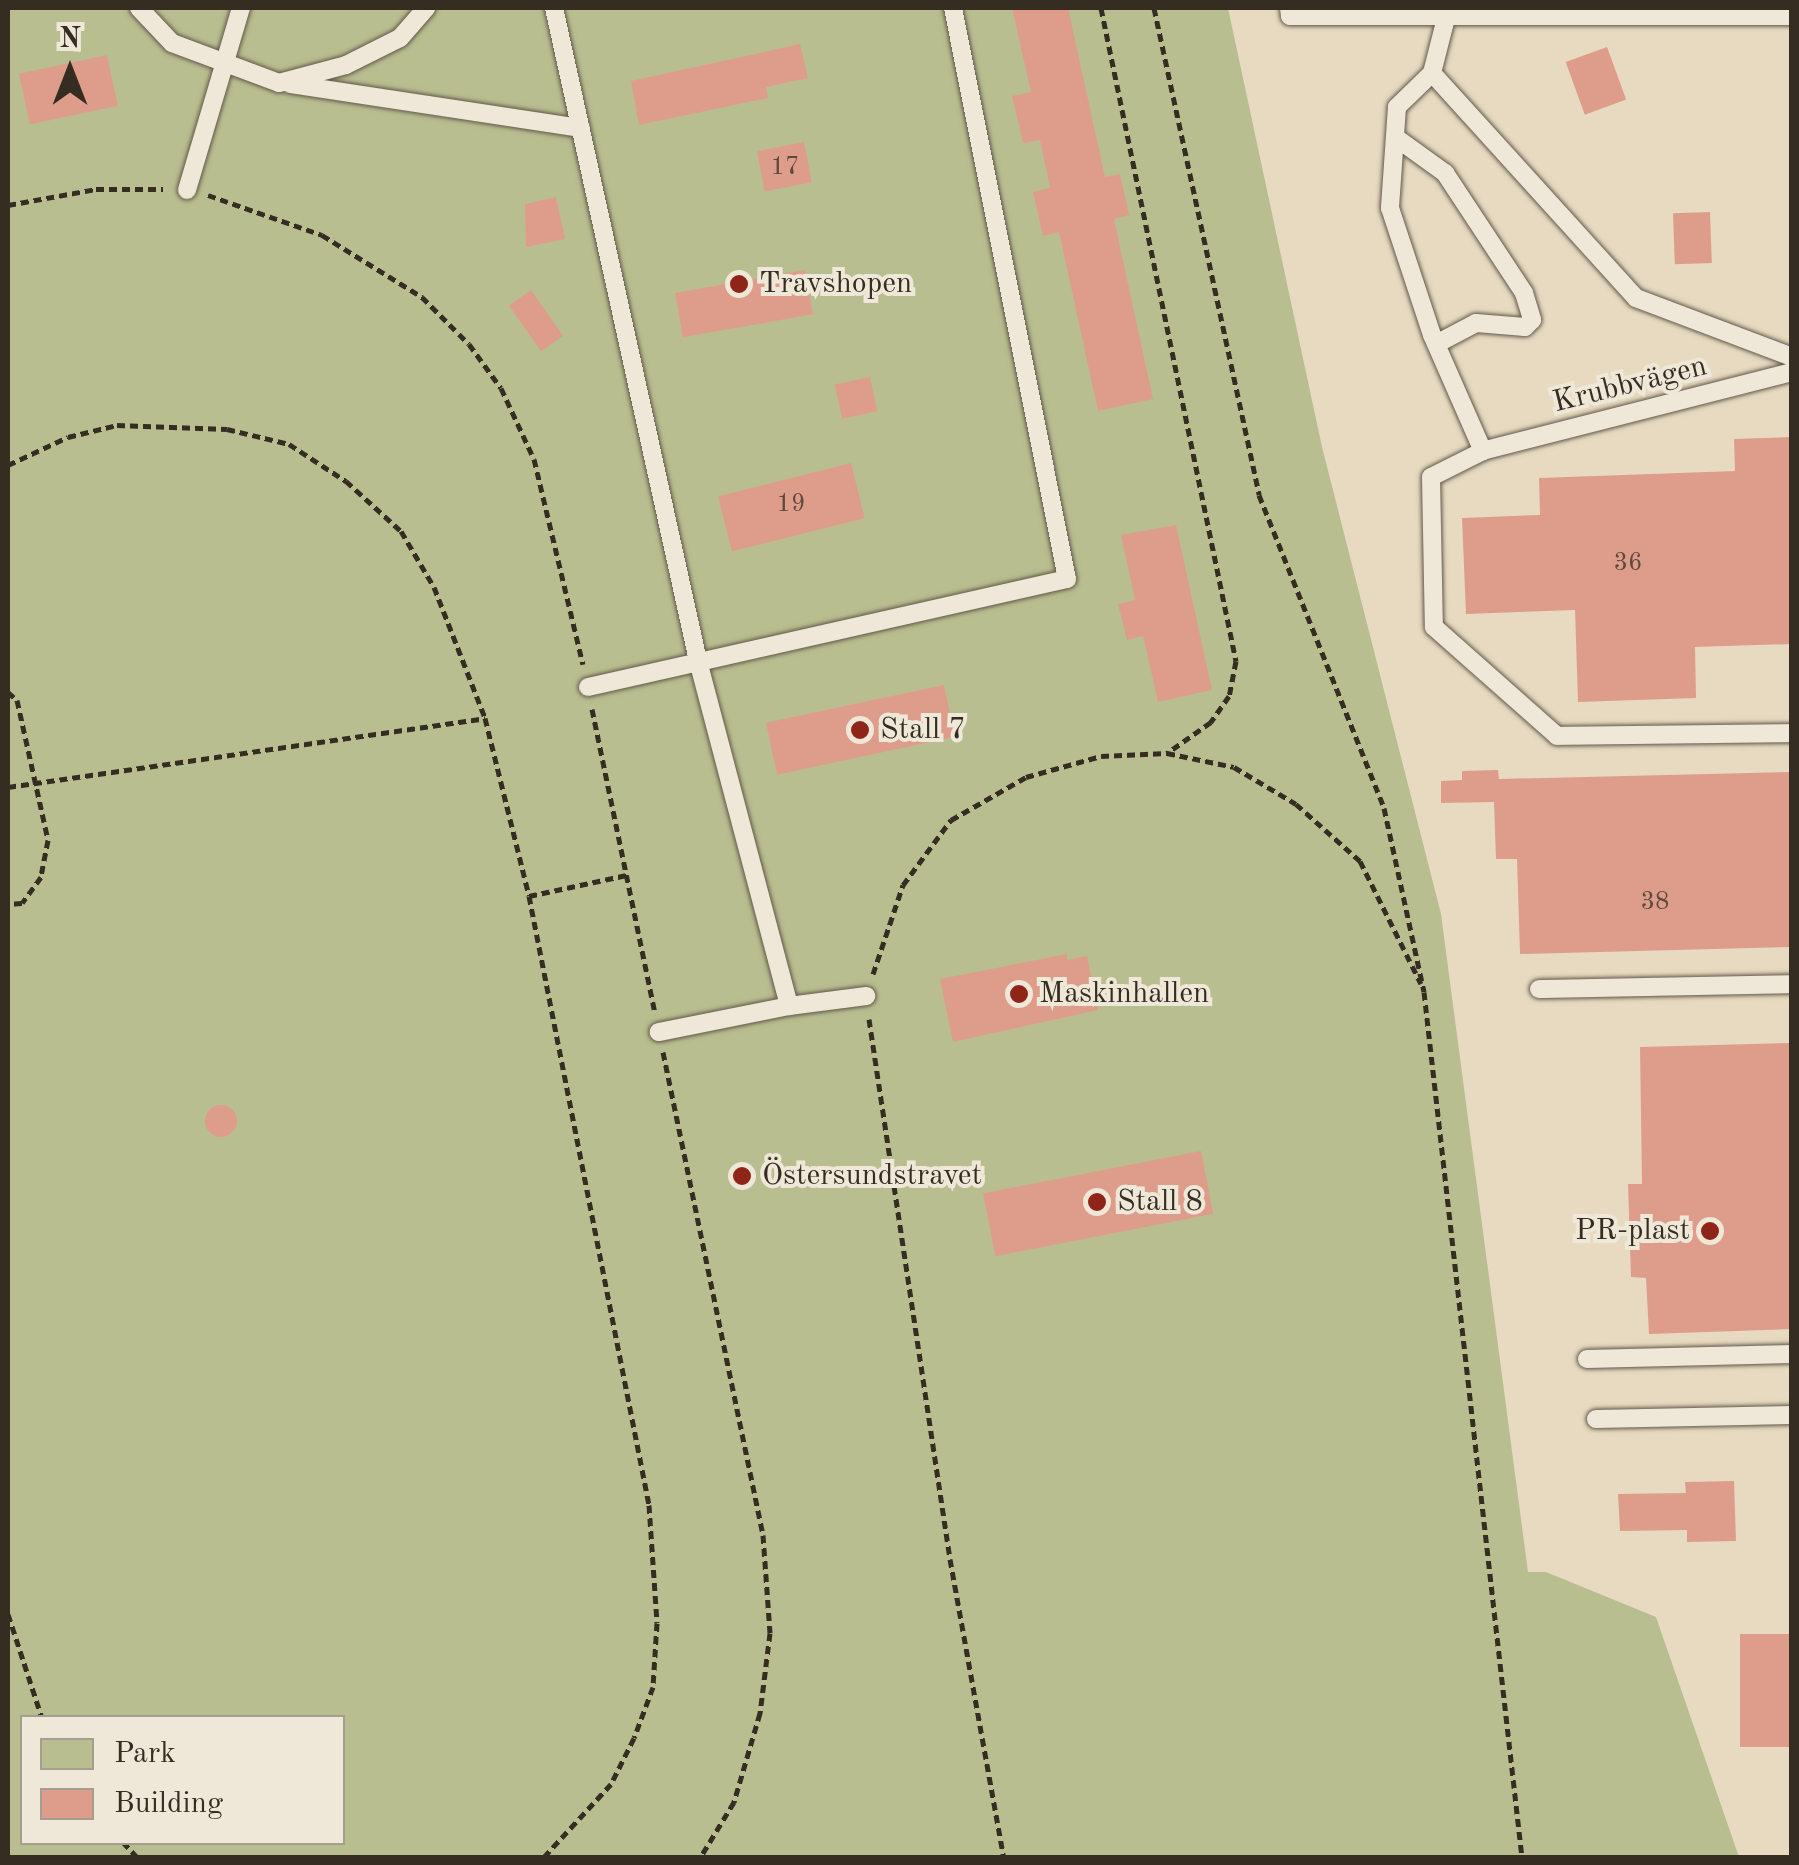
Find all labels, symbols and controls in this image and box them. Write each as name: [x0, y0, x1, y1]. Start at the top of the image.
north arrow: [20, 20, 120, 120]
text: N: [59, 26, 81, 54]
house number: 17: [771, 153, 799, 183]
place label: Travshopen: [759, 266, 912, 302]
marker: Travshopen: [728, 273, 750, 295]
street label: Krubbvägen: [1549, 348, 1711, 422]
house number: 19: [777, 490, 805, 520]
house number: 36: [1614, 549, 1642, 579]
place label: Stall 7: [880, 712, 966, 748]
marker: Stall 7: [849, 719, 871, 741]
house number: 38: [1641, 888, 1669, 918]
place label: Maskinhallen: [1039, 976, 1209, 1012]
marker: Maskinhallen: [1008, 983, 1030, 1005]
place label: Östersundstravet: [762, 1158, 982, 1194]
marker: Östersundstravet: [731, 1165, 753, 1187]
place label: Stall 8: [1117, 1184, 1203, 1220]
marker: Stall 8: [1086, 1191, 1108, 1213]
place label: PR-plast: [1575, 1213, 1690, 1249]
marker: PR-plast: [1699, 1220, 1721, 1242]
legend: [20, 1715, 345, 1845]
text: Park: [114, 1739, 176, 1769]
text: Building: [114, 1789, 223, 1819]

